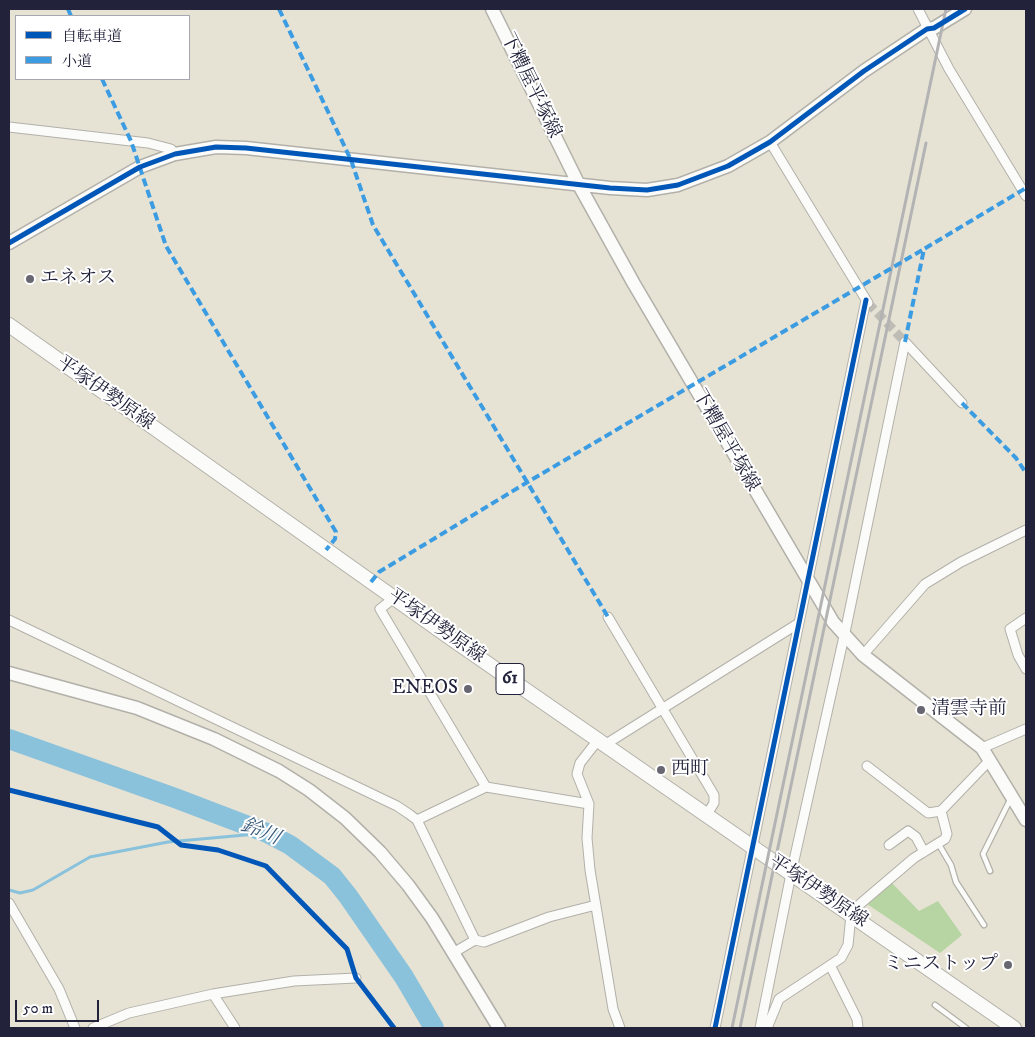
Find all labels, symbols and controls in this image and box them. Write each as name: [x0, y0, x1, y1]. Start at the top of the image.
legend: [15, 15, 190, 80]
text: 自転車道: [62, 27, 122, 46]
street label: 下糟屋平塚線: [495, 30, 565, 142]
text: 小道: [62, 52, 92, 71]
place label: エネオス: [40, 268, 116, 290]
marker: エネオス: [24, 273, 36, 285]
street label: 平塚伊勢原線: [52, 352, 158, 436]
street label: 下糟屋平塚線: [687, 386, 763, 496]
street label: 平塚伊勢原線: [383, 585, 489, 669]
road number: 61: [496, 664, 524, 694]
place label: ENEOS: [392, 678, 458, 700]
marker: ENEOS: [462, 683, 474, 695]
place label: 清雲寺前: [931, 699, 1007, 721]
marker: 清雲寺前: [915, 704, 927, 716]
place label: 西町: [671, 759, 709, 781]
marker: 西町: [655, 764, 667, 776]
water label: 鈴川: [237, 814, 283, 852]
street label: 平塚伊勢原線: [764, 851, 872, 933]
place label: ミニストップ: [884, 954, 998, 976]
marker: ミニストップ: [1002, 959, 1014, 971]
scale bar: [18, 990, 101, 1022]
text: 50 m: [23, 999, 53, 1018]

